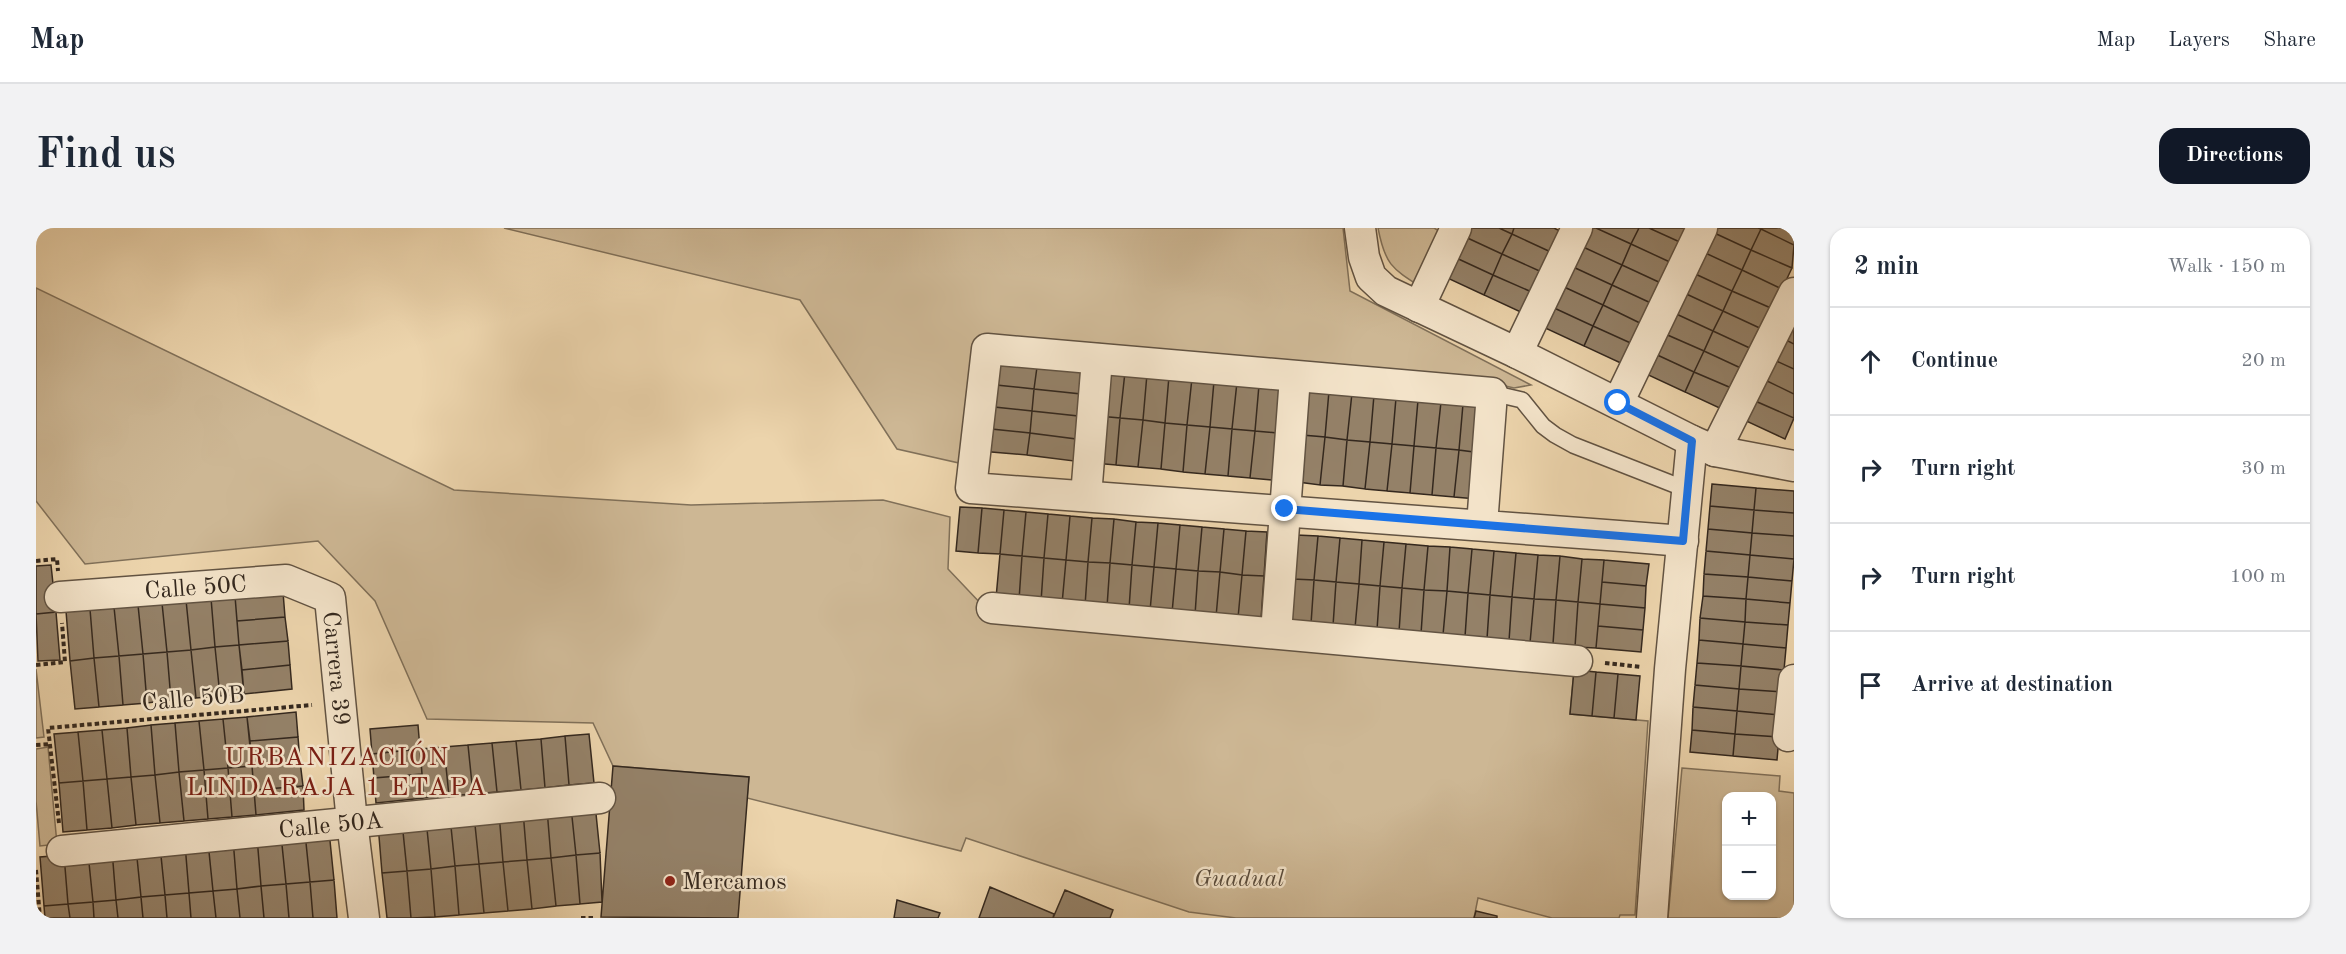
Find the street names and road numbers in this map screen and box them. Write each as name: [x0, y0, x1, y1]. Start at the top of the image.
street label: Calle 50C: [144, 573, 248, 605]
street label: Carrera 39: [317, 610, 352, 727]
street label: Calle 50B: [141, 684, 246, 716]
street label: Calle 50A: [278, 809, 384, 844]

